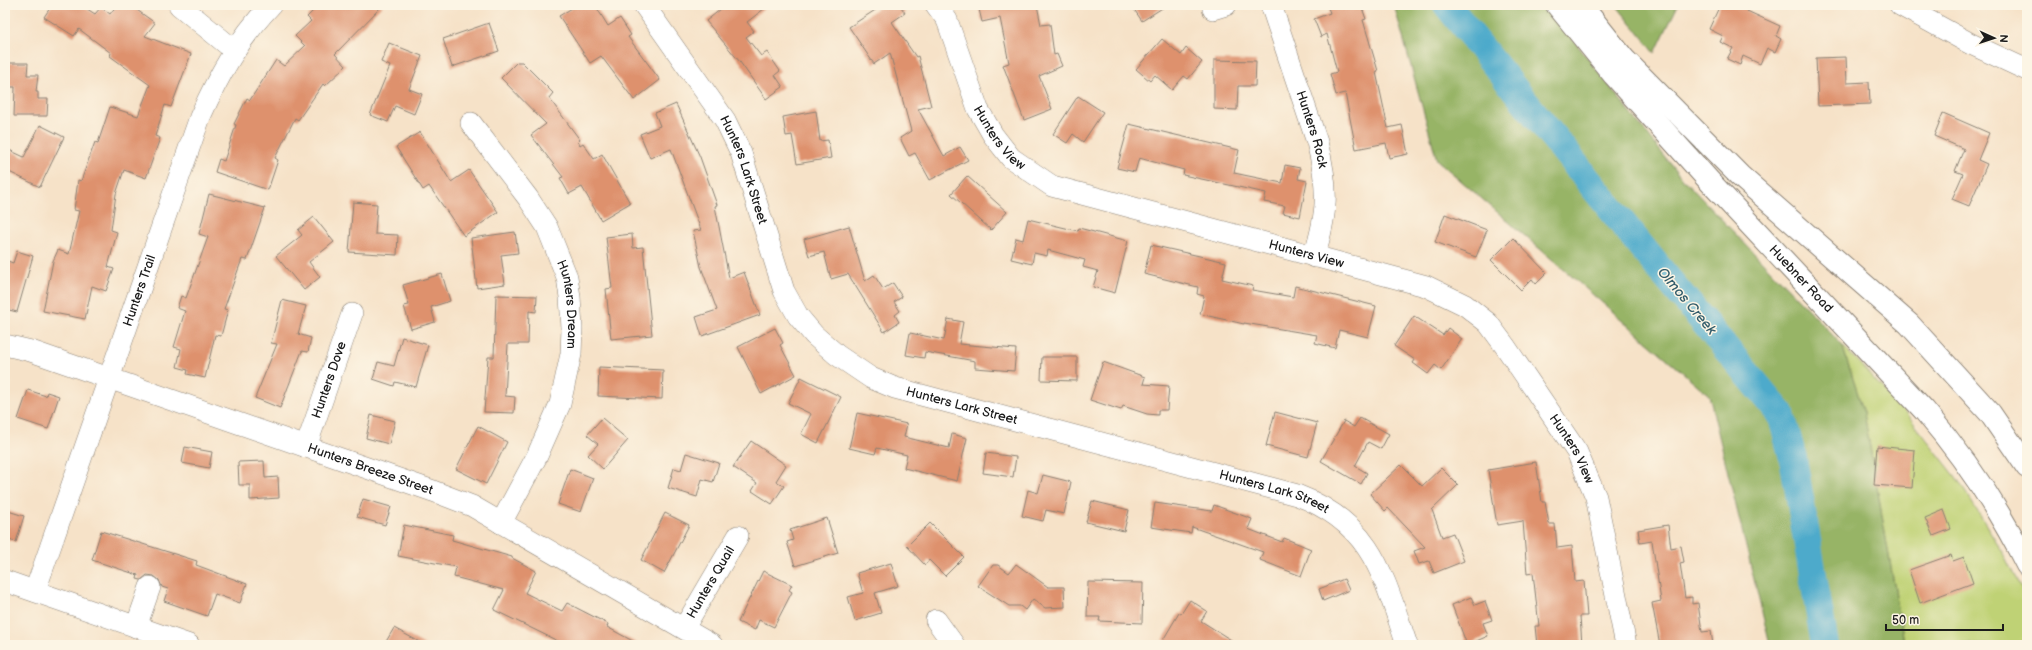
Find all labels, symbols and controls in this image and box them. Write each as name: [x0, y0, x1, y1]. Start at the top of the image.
north arrow: [1974, 18, 2014, 58]
text: N: [1997, 34, 2010, 43]
street label: Hunters Rock: [1292, 89, 1331, 170]
street label: Hunters View: [970, 103, 1029, 174]
street label: Hunters Lark Street: [716, 113, 771, 226]
street label: Hunters View: [1267, 236, 1346, 272]
street label: Huebner Road: [1766, 242, 1836, 316]
street label: Hunters Trail: [120, 253, 159, 329]
street label: Hunters Dream: [553, 258, 580, 349]
water label: Olmos Creek: [1654, 264, 1721, 339]
street label: Hunters Dove: [308, 339, 350, 421]
street label: Hunters Lark Street: [904, 383, 1019, 428]
street label: Hunters View: [1546, 411, 1597, 486]
street label: Hunters Breeze Street: [306, 440, 435, 498]
street label: Hunters Lark Street: [1217, 467, 1332, 517]
street label: Hunters Quail: [683, 543, 738, 621]
scale bar: [1886, 606, 2003, 632]
text: 50 m: [1892, 613, 1919, 628]

